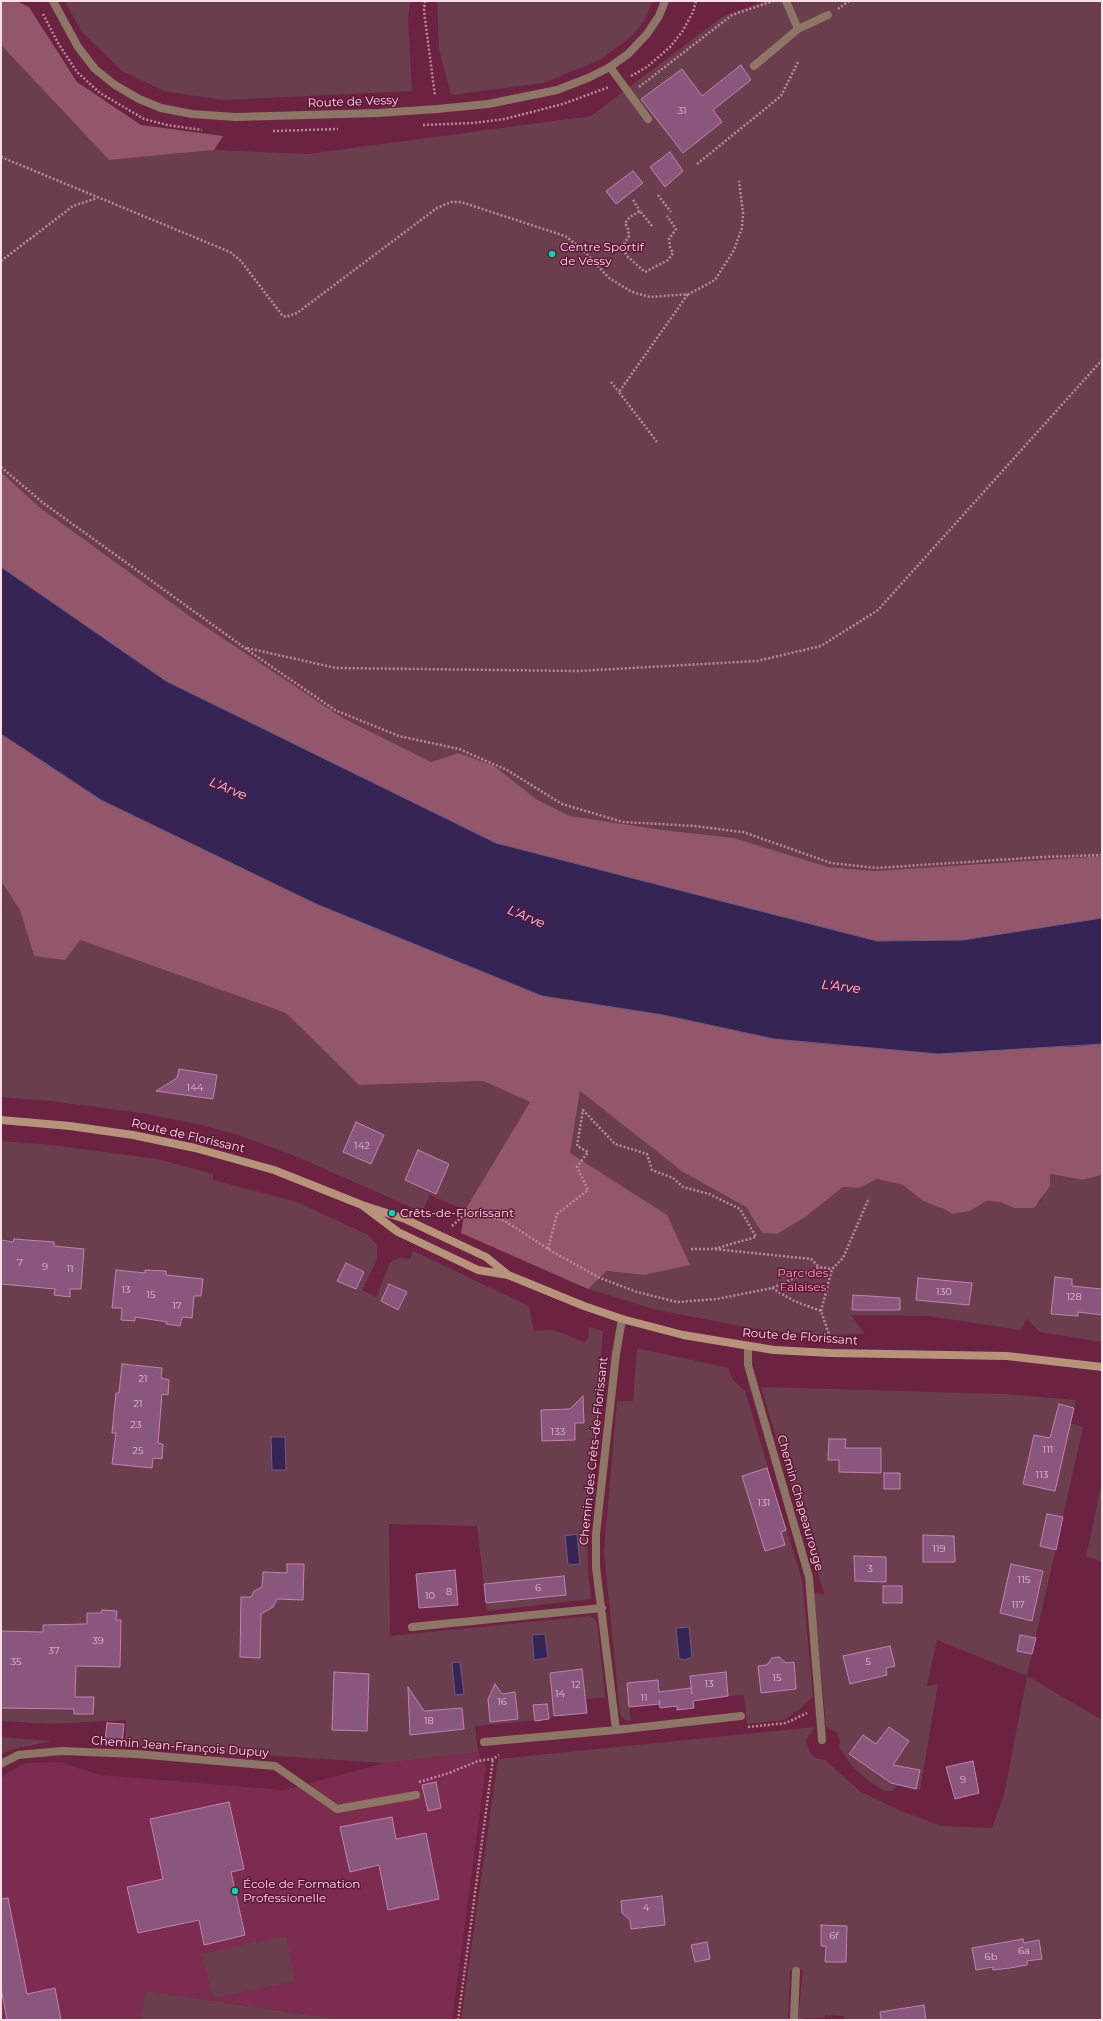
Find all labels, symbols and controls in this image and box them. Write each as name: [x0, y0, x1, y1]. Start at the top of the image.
street label: Route de Vessy: [307, 93, 399, 111]
house number: 31: [677, 105, 687, 117]
place label: Centre Sportif de Vessy: [560, 240, 644, 268]
marker: Centre Sportif de Vessy: [547, 249, 557, 259]
water label: L'Arve: [207, 774, 249, 804]
water label: L'Arve: [505, 902, 547, 932]
water label: L'Arve: [821, 977, 861, 997]
house number: 144: [187, 1082, 203, 1094]
street label: Route de Florissant: [130, 1116, 246, 1156]
house number: 142: [354, 1140, 370, 1152]
place label: Crêts-de-Florissant: [400, 1206, 514, 1220]
marker: Crêts-de-Florissant: [387, 1208, 397, 1218]
house number: 7: [17, 1257, 23, 1269]
house number: 9: [42, 1261, 48, 1273]
house number: 11: [66, 1263, 74, 1275]
park label: Parc des Falaises: [777, 1266, 829, 1294]
house number: 13: [121, 1284, 131, 1296]
house number: 130: [936, 1286, 952, 1298]
house number: 15: [146, 1289, 156, 1301]
house number: 128: [1066, 1291, 1082, 1303]
house number: 17: [172, 1300, 182, 1312]
street label: Route de Florissant: [742, 1326, 858, 1348]
street label: Chemin des Crêts-de-Florissant: [577, 1356, 611, 1546]
house number: 21: [138, 1373, 148, 1385]
house number: 21: [133, 1398, 143, 1410]
house number: 23: [130, 1419, 142, 1431]
house number: 133: [551, 1426, 565, 1438]
street label: Chemin Chapeaurouge: [774, 1433, 826, 1573]
house number: 111: [1043, 1444, 1053, 1456]
house number: 25: [132, 1445, 144, 1457]
house number: 113: [1036, 1469, 1048, 1481]
house number: 131: [758, 1497, 770, 1509]
house number: 119: [932, 1543, 946, 1555]
house number: 3: [867, 1563, 873, 1575]
house number: 115: [1018, 1574, 1030, 1586]
house number: 6: [535, 1582, 541, 1594]
house number: 8: [446, 1586, 452, 1598]
house number: 10: [425, 1590, 435, 1602]
house number: 117: [1011, 1599, 1025, 1611]
house number: 39: [92, 1635, 104, 1647]
house number: 37: [48, 1645, 60, 1657]
house number: 35: [10, 1656, 22, 1668]
house number: 5: [865, 1656, 871, 1668]
house number: 15: [772, 1672, 782, 1684]
house number: 13: [704, 1678, 714, 1690]
house number: 12: [571, 1679, 581, 1691]
house number: 14: [555, 1688, 565, 1700]
house number: 11: [640, 1692, 648, 1704]
house number: 16: [497, 1696, 507, 1708]
house number: 18: [424, 1715, 434, 1727]
street label: Chemin Jean-François Dupuy: [91, 1734, 269, 1760]
house number: 9: [960, 1774, 966, 1786]
place label: École de Formation Professionelle: [243, 1877, 360, 1905]
marker: École de Formation Professionelle: [230, 1886, 240, 1896]
house number: 4: [643, 1902, 649, 1914]
house number: 6f: [829, 1930, 839, 1942]
house number: 6a: [1018, 1945, 1030, 1957]
house number: 6b: [985, 1951, 997, 1963]

